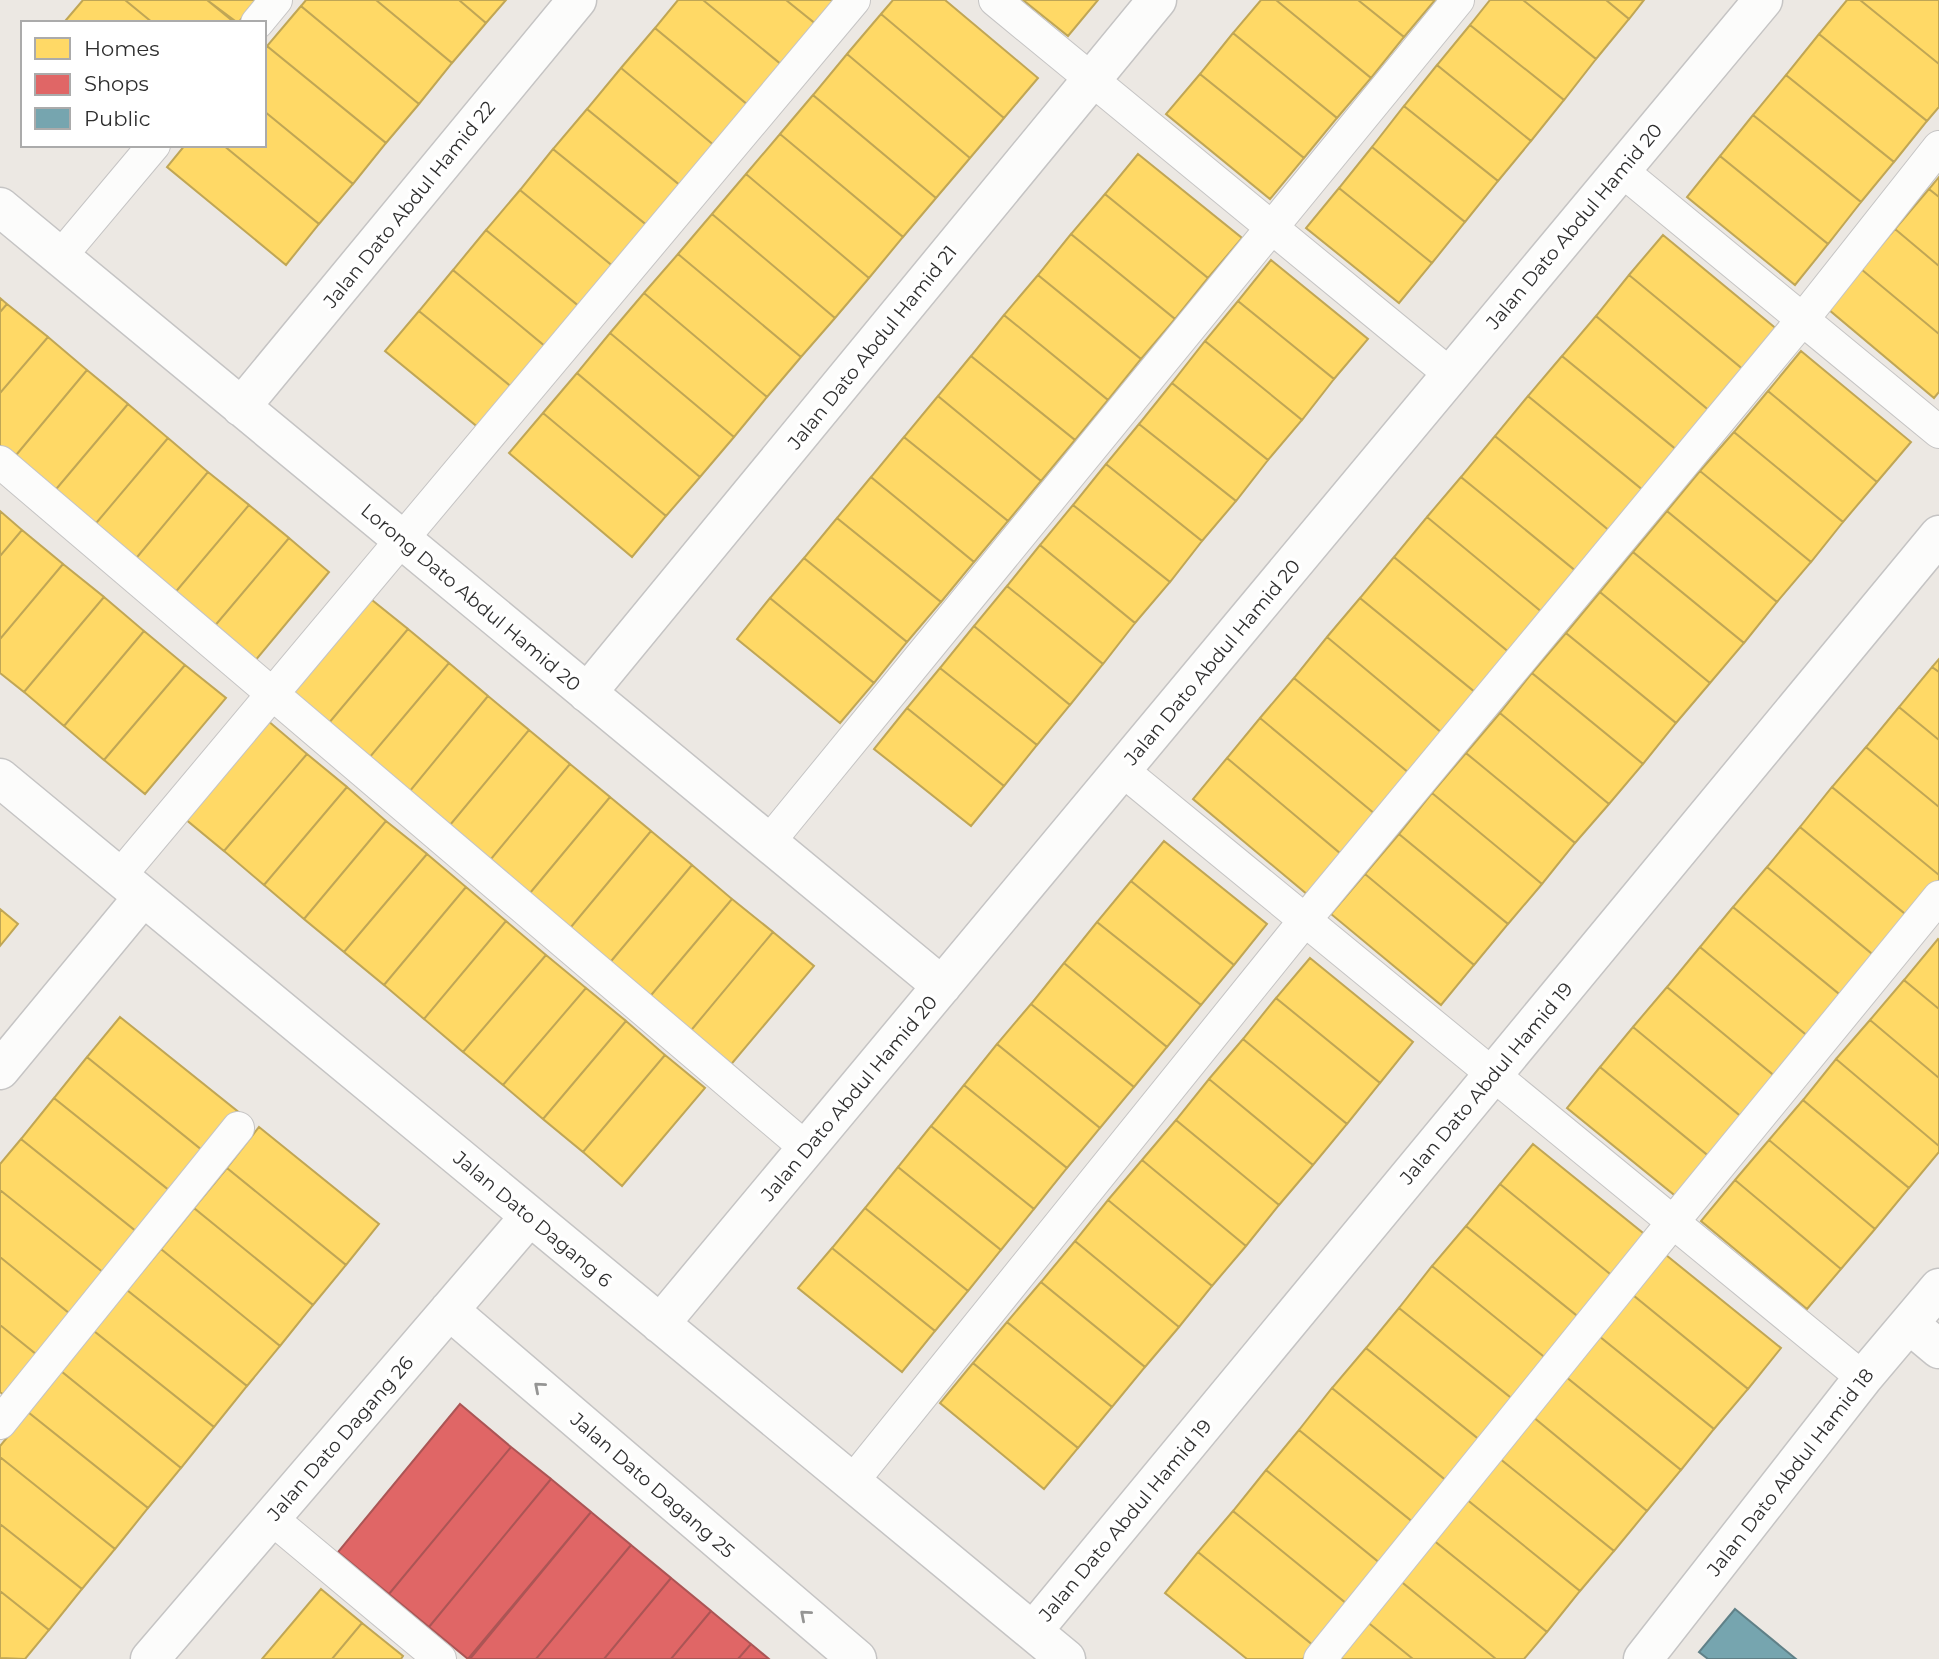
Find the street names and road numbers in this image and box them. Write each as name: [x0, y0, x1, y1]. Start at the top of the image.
street label: Jalan Dato Abdul Hamid 22: [318, 96, 500, 313]
street label: Jalan Dato Abdul Hamid 20: [1481, 119, 1667, 335]
street label: Jalan Dato Abdul Hamid 21: [782, 241, 962, 455]
street label: Lorong Dato Abdul Hamid 20: [356, 499, 585, 696]
street label: Jalan Dato Abdul Hamid 20: [1119, 555, 1305, 771]
street label: Jalan Dato Abdul Hamid 19: [1394, 978, 1578, 1190]
street label: Jalan Dato Abdul Hamid 20: [756, 991, 942, 1207]
street label: Jalan Dato Dagang 6: [448, 1146, 617, 1292]
street label: Jalan Dato Dagang 26: [262, 1351, 418, 1526]
street label: Jalan Dato Abdul Hamid 18: [1702, 1364, 1879, 1581]
street label: Jalan Dato Dagang 25: [565, 1407, 739, 1563]
street label: Jalan Dato Abdul Hamid 19: [1033, 1415, 1217, 1627]

